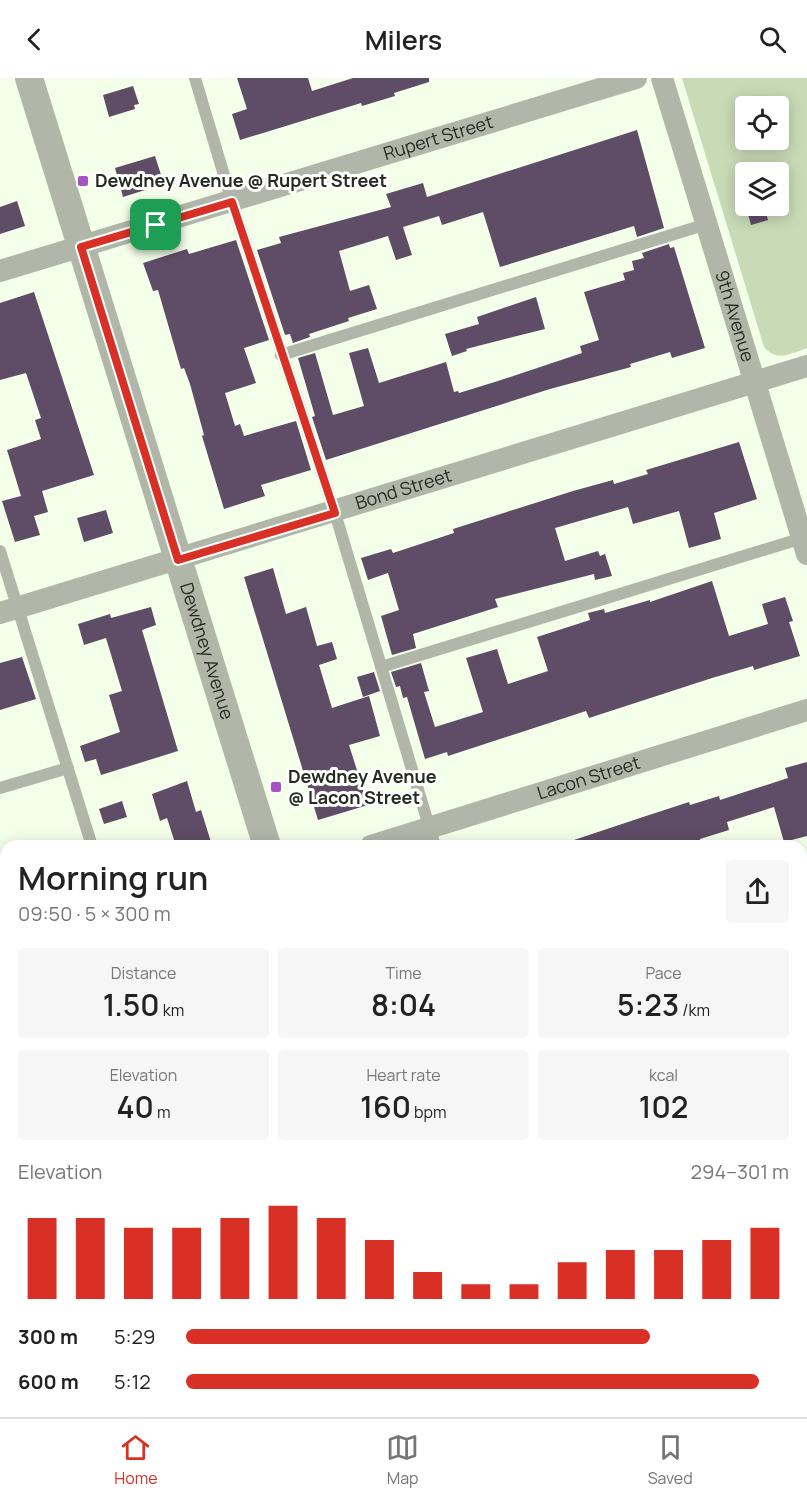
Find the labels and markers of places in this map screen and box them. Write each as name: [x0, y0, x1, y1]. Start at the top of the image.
place label: Dewdney Avenue @ Rupert Street: [95, 168, 387, 192]
marker: Dewdney Avenue @ Rupert Street: [76, 174, 90, 188]
pin: [130, 199, 181, 250]
place label: Dewdney Avenue @ Lacon Street: [288, 764, 437, 809]
marker: Dewdney Avenue @ Lacon Street: [269, 780, 283, 794]

